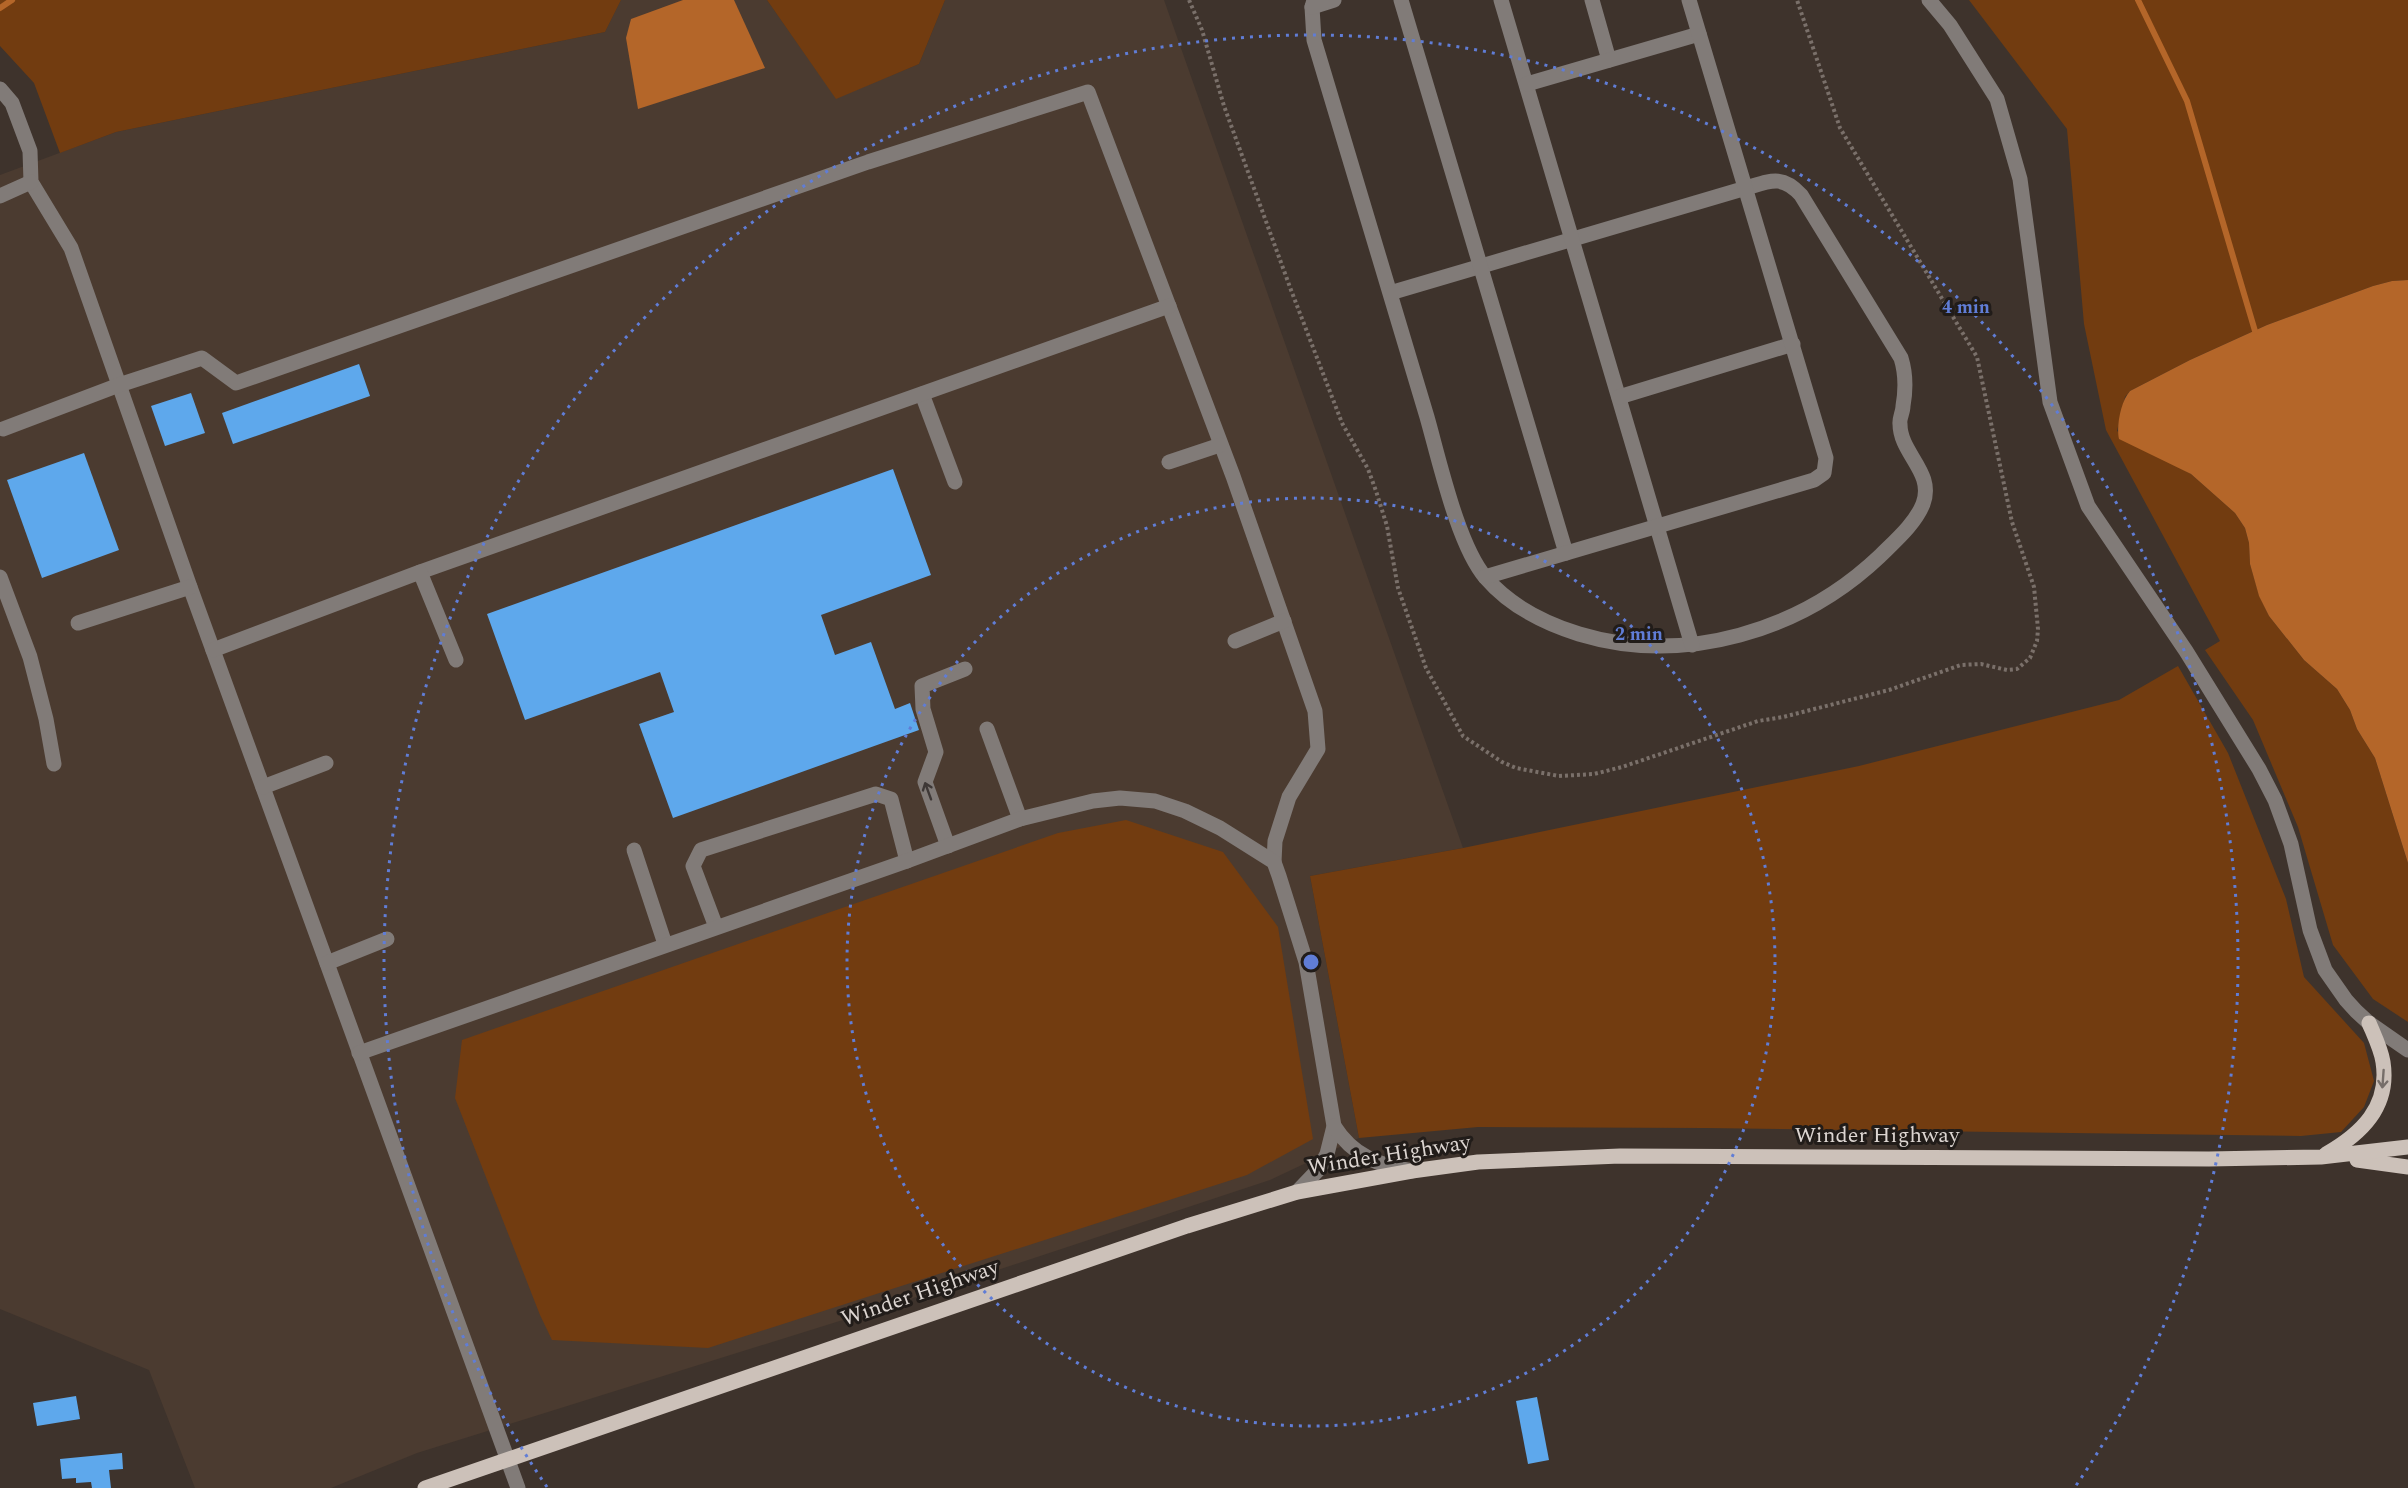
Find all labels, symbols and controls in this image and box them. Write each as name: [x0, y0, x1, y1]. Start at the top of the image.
text: 4 min: [1942, 294, 1990, 321]
text: 2 min: [1615, 621, 1663, 648]
one-way arrow: [922, 782, 933, 801]
centre of rings: [1301, 952, 1321, 972]
one-way arrow: [2377, 1068, 2388, 1088]
street label: Winder Highway: [1794, 1119, 1961, 1152]
street label: Winder Highway: [1305, 1126, 1475, 1184]
street label: Winder Highway: [837, 1250, 1005, 1335]

